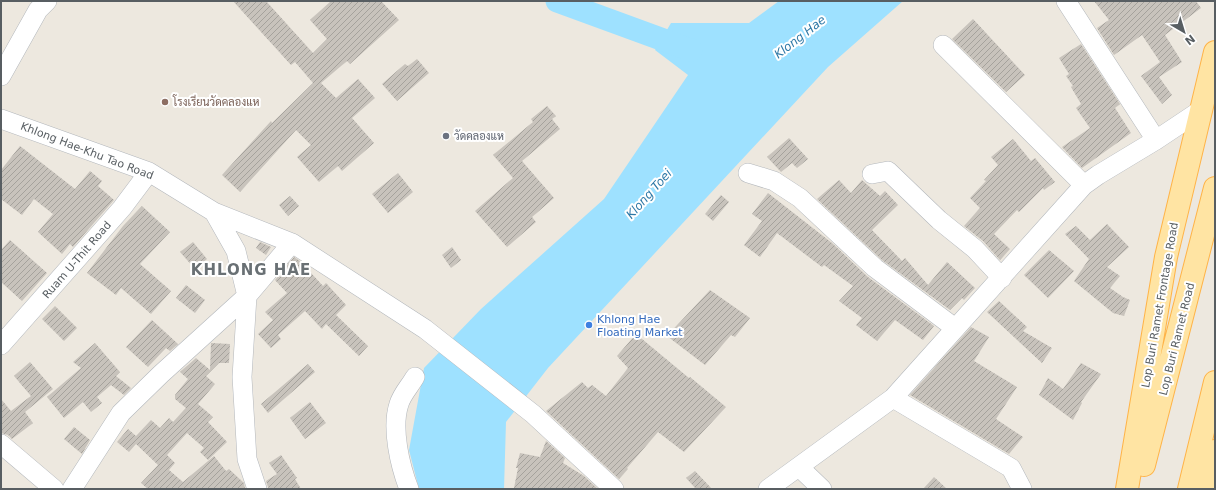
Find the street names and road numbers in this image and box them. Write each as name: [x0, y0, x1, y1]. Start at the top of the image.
street label: Khlong Hae-Khu Tao Road: [19, 120, 155, 182]
street label: Ruam U-Thit Road: [40, 219, 114, 301]
street label: Lop Buri Ramet Frontage Road: [1139, 221, 1181, 389]
street label: Lop Buri Ramet Road: [1157, 281, 1197, 397]

